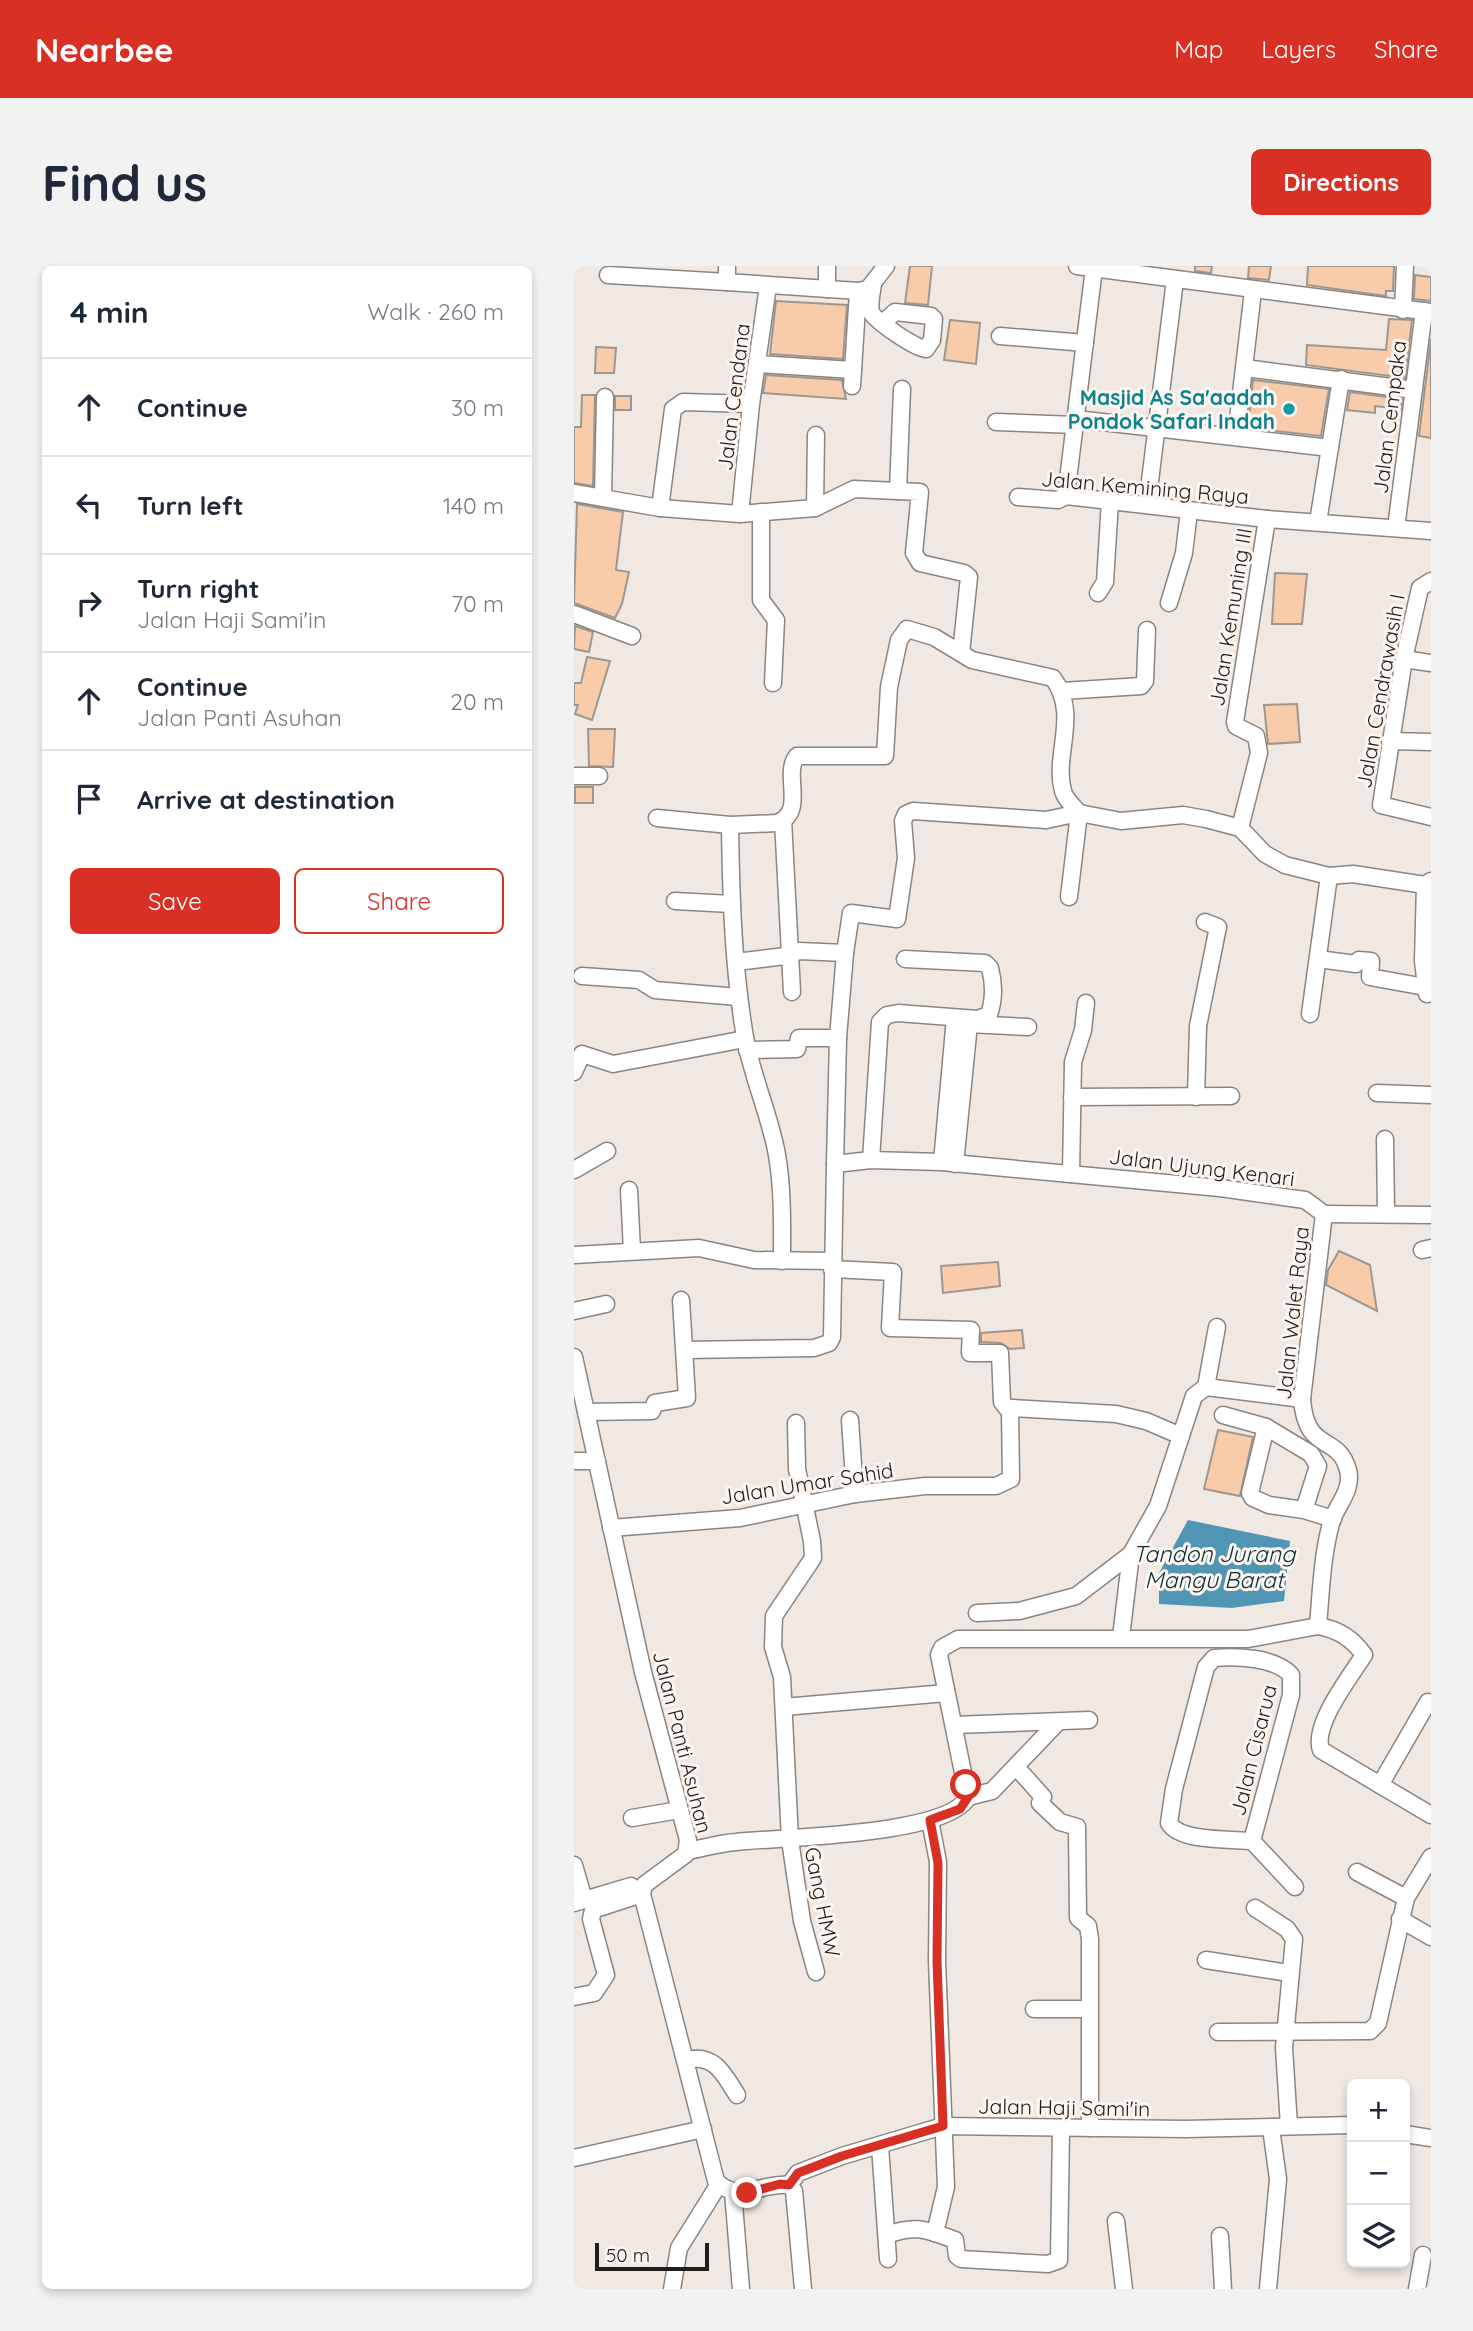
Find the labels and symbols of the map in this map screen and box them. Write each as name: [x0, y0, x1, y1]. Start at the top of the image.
street label: Jalan Cendana: [711, 322, 755, 472]
street label: Jalan Cempaka: [1367, 339, 1411, 495]
place label: Masjid As Sa'aadah Pondok Safari Indah: [1068, 384, 1275, 434]
marker: Masjid As Sa'aadah Pondok Safari Indah: [1281, 401, 1297, 417]
street label: Jalan Kemining Raya: [1040, 465, 1250, 509]
street label: Jalan Kemuning III: [1203, 526, 1257, 708]
street label: Jalan Cendrawasih I: [1350, 592, 1410, 790]
street label: Jalan Ujung Kenari: [1108, 1143, 1296, 1191]
street label: Jalan Walet Raya: [1270, 1225, 1314, 1401]
street label: Jalan Umar Sahid: [719, 1457, 895, 1509]
water label: Tandon Jurang Mangu Barat: [1133, 1539, 1297, 1594]
street label: Jalan Panti Asuhan: [648, 1648, 718, 1836]
street label: Jalan Cisarua: [1224, 1682, 1282, 1818]
route start: [950, 1769, 981, 1800]
street label: Gang HMW: [800, 1845, 846, 1959]
street label: Jalan Haji Sami'in: [977, 2092, 1151, 2122]
route end: [731, 2177, 762, 2208]
scale bar: [595, 2240, 709, 2272]

